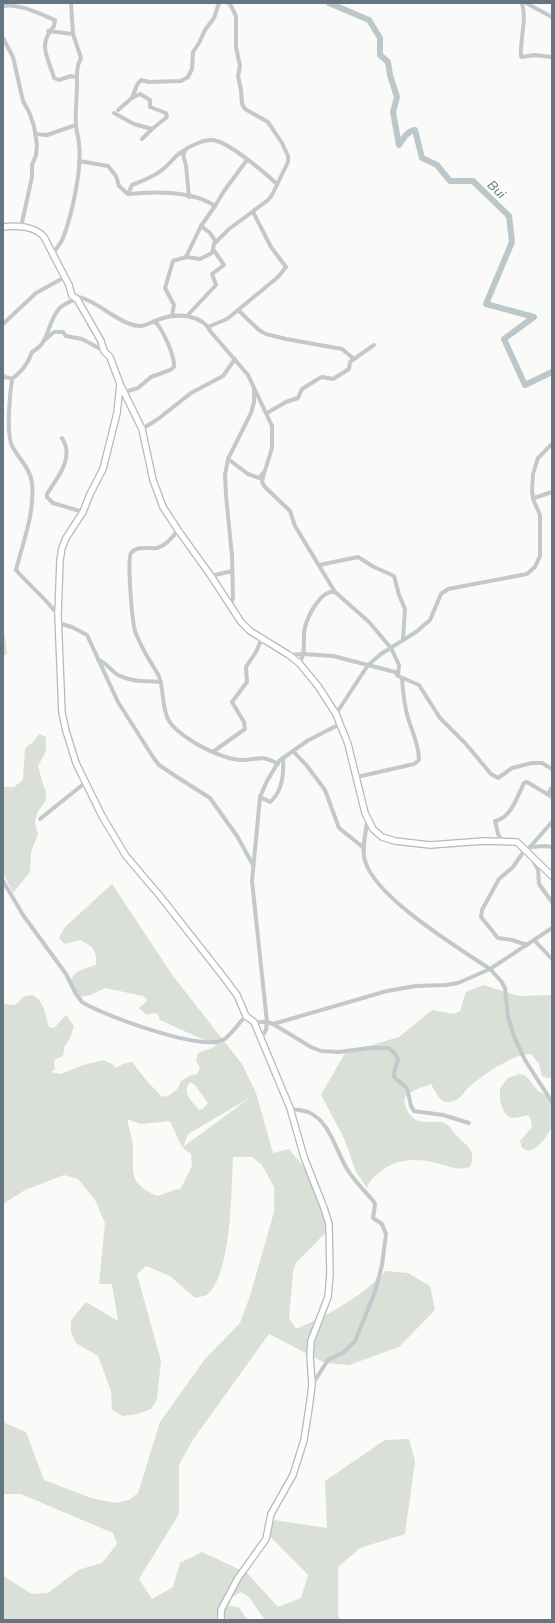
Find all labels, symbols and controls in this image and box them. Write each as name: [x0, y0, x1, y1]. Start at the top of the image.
water label: Bui: [484, 176, 510, 202]

